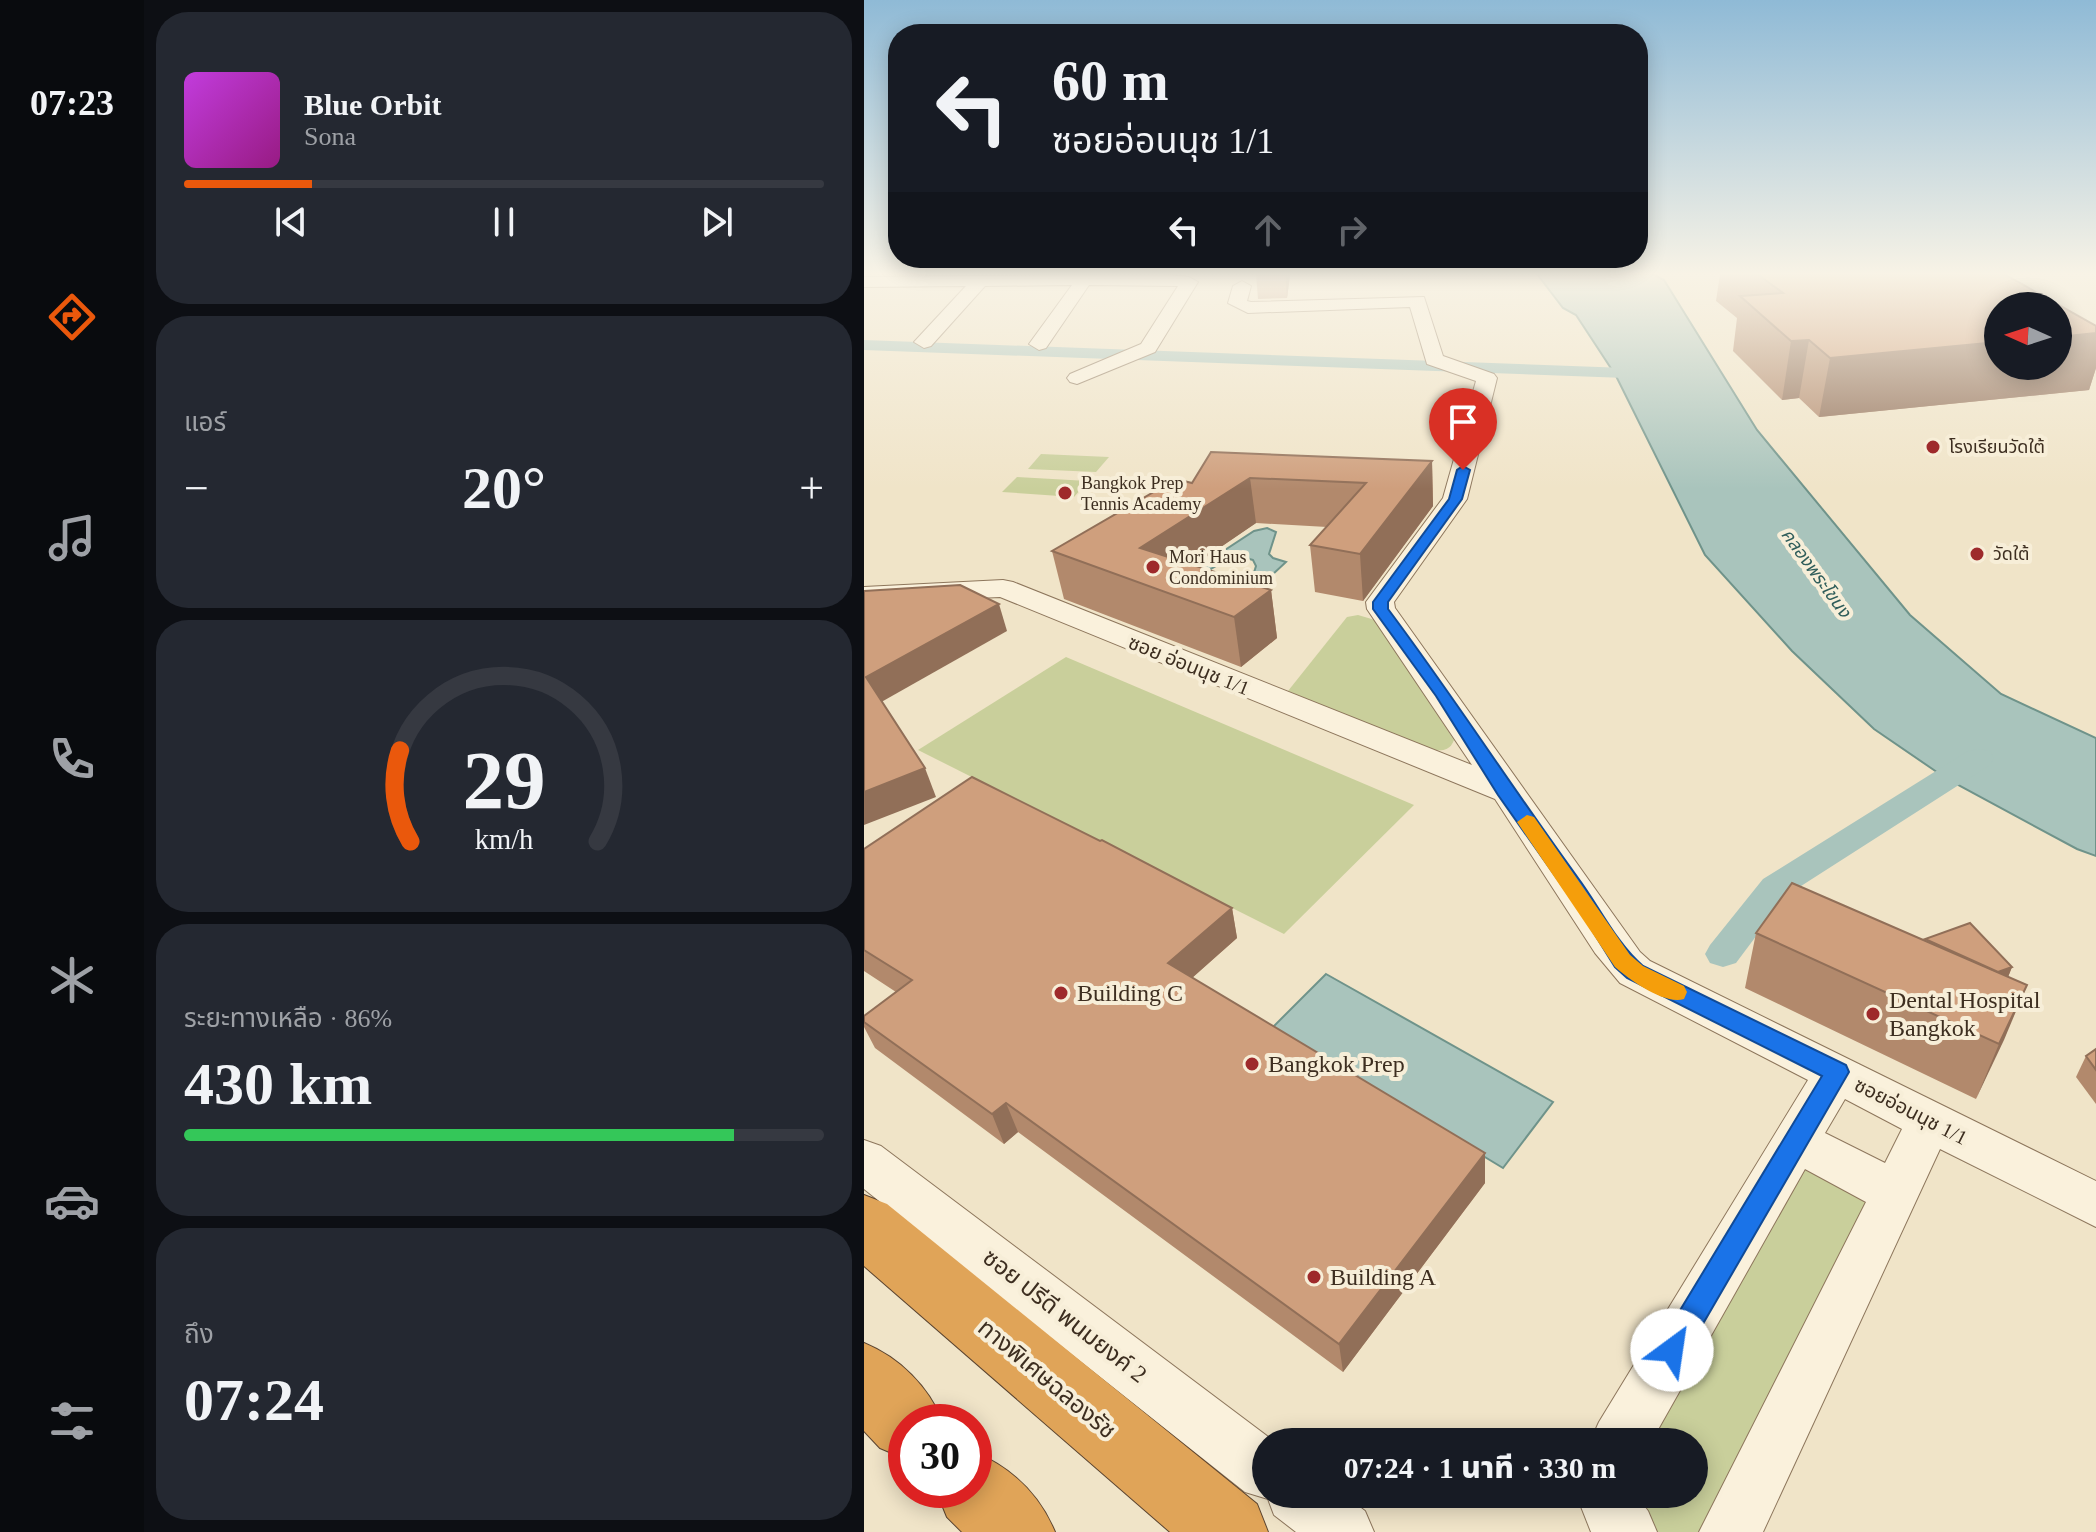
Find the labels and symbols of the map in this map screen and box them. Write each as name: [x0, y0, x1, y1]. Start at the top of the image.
north arrow: [1984, 292, 2072, 380]
pin: [1429, 388, 1497, 470]
place label: โรงเรียนวัดใต้: [1949, 437, 2045, 457]
marker: โรงเรียนวัดใต้: [1924, 438, 1942, 456]
place label: Bangkok Prep Tennis Academy: [1081, 473, 1201, 514]
marker: Bangkok Prep Tennis Academy: [1056, 484, 1074, 502]
water label: คลองพระโขนง: [1777, 525, 1856, 622]
place label: วัดใต้: [1993, 544, 2029, 564]
marker: วัดใต้: [1968, 545, 1986, 563]
place label: Mori Haus Condominium: [1169, 547, 1273, 588]
marker: Mori Haus Condominium: [1144, 558, 1162, 576]
street label: ซอย อ่อนนุช 1/1: [1125, 631, 1253, 700]
place label: Building C: [1077, 980, 1183, 1006]
marker: Building C: [1052, 984, 1070, 1002]
place label: Dental Hospital Bangkok: [1889, 987, 2041, 1041]
marker: Dental Hospital Bangkok: [1864, 1005, 1882, 1023]
place label: Bangkok Prep: [1268, 1051, 1405, 1077]
marker: Bangkok Prep: [1243, 1055, 1261, 1073]
street label: ซอยอ่อนนุช 1/1: [1851, 1073, 1971, 1150]
street label: ซอย ปรีดี พนมยงค์ 2: [978, 1244, 1152, 1388]
place label: Building A: [1330, 1264, 1437, 1290]
marker: Building A: [1305, 1268, 1323, 1286]
position arrow: [1630, 1308, 1714, 1392]
street label: ทางพิเศษฉลองรัช: [973, 1314, 1121, 1444]
speed limit sign: 30: [888, 1404, 992, 1508]

